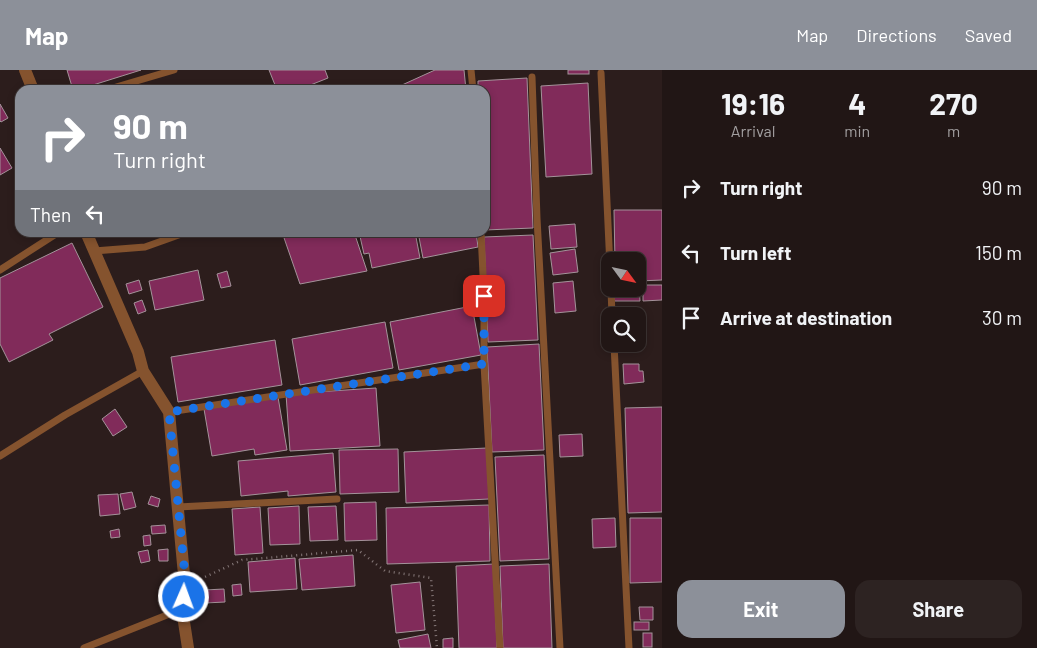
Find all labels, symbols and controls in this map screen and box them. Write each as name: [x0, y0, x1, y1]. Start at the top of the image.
text: Map: [25, 21, 68, 50]
text: Map: [796, 24, 828, 46]
text: Directions: [856, 24, 937, 46]
text: Saved: [965, 24, 1012, 46]
text: 19:16: [721, 85, 785, 121]
text: 4: [848, 85, 866, 121]
text: 270: [929, 85, 978, 121]
text: 90 m: [113, 104, 188, 146]
icon: right: [30, 105, 95, 170]
text: Arrival: [731, 121, 775, 140]
text: min: [844, 121, 870, 140]
text: m: [947, 121, 960, 140]
text: Turn right: [113, 146, 206, 172]
icon: right: [677, 174, 705, 202]
text: Turn right: [720, 176, 802, 199]
text: 90 m: [982, 176, 1022, 199]
icon: left: [81, 200, 109, 228]
text: Then: [30, 203, 71, 226]
icon: left: [677, 239, 705, 267]
text: Turn left: [720, 241, 791, 264]
text: 150 m: [975, 241, 1022, 264]
north arrow: [601, 252, 646, 298]
map controls: [601, 252, 646, 352]
pin: [463, 275, 505, 317]
icon: arrive: [470, 282, 498, 310]
icon: arrive: [677, 304, 705, 332]
text: Arrive at destination: [720, 306, 892, 329]
text: 30 m: [982, 306, 1022, 329]
button: search: [601, 307, 646, 352]
position arrow: [157, 570, 209, 622]
button: Exit: [677, 580, 845, 638]
button: Share: [855, 580, 1022, 638]

